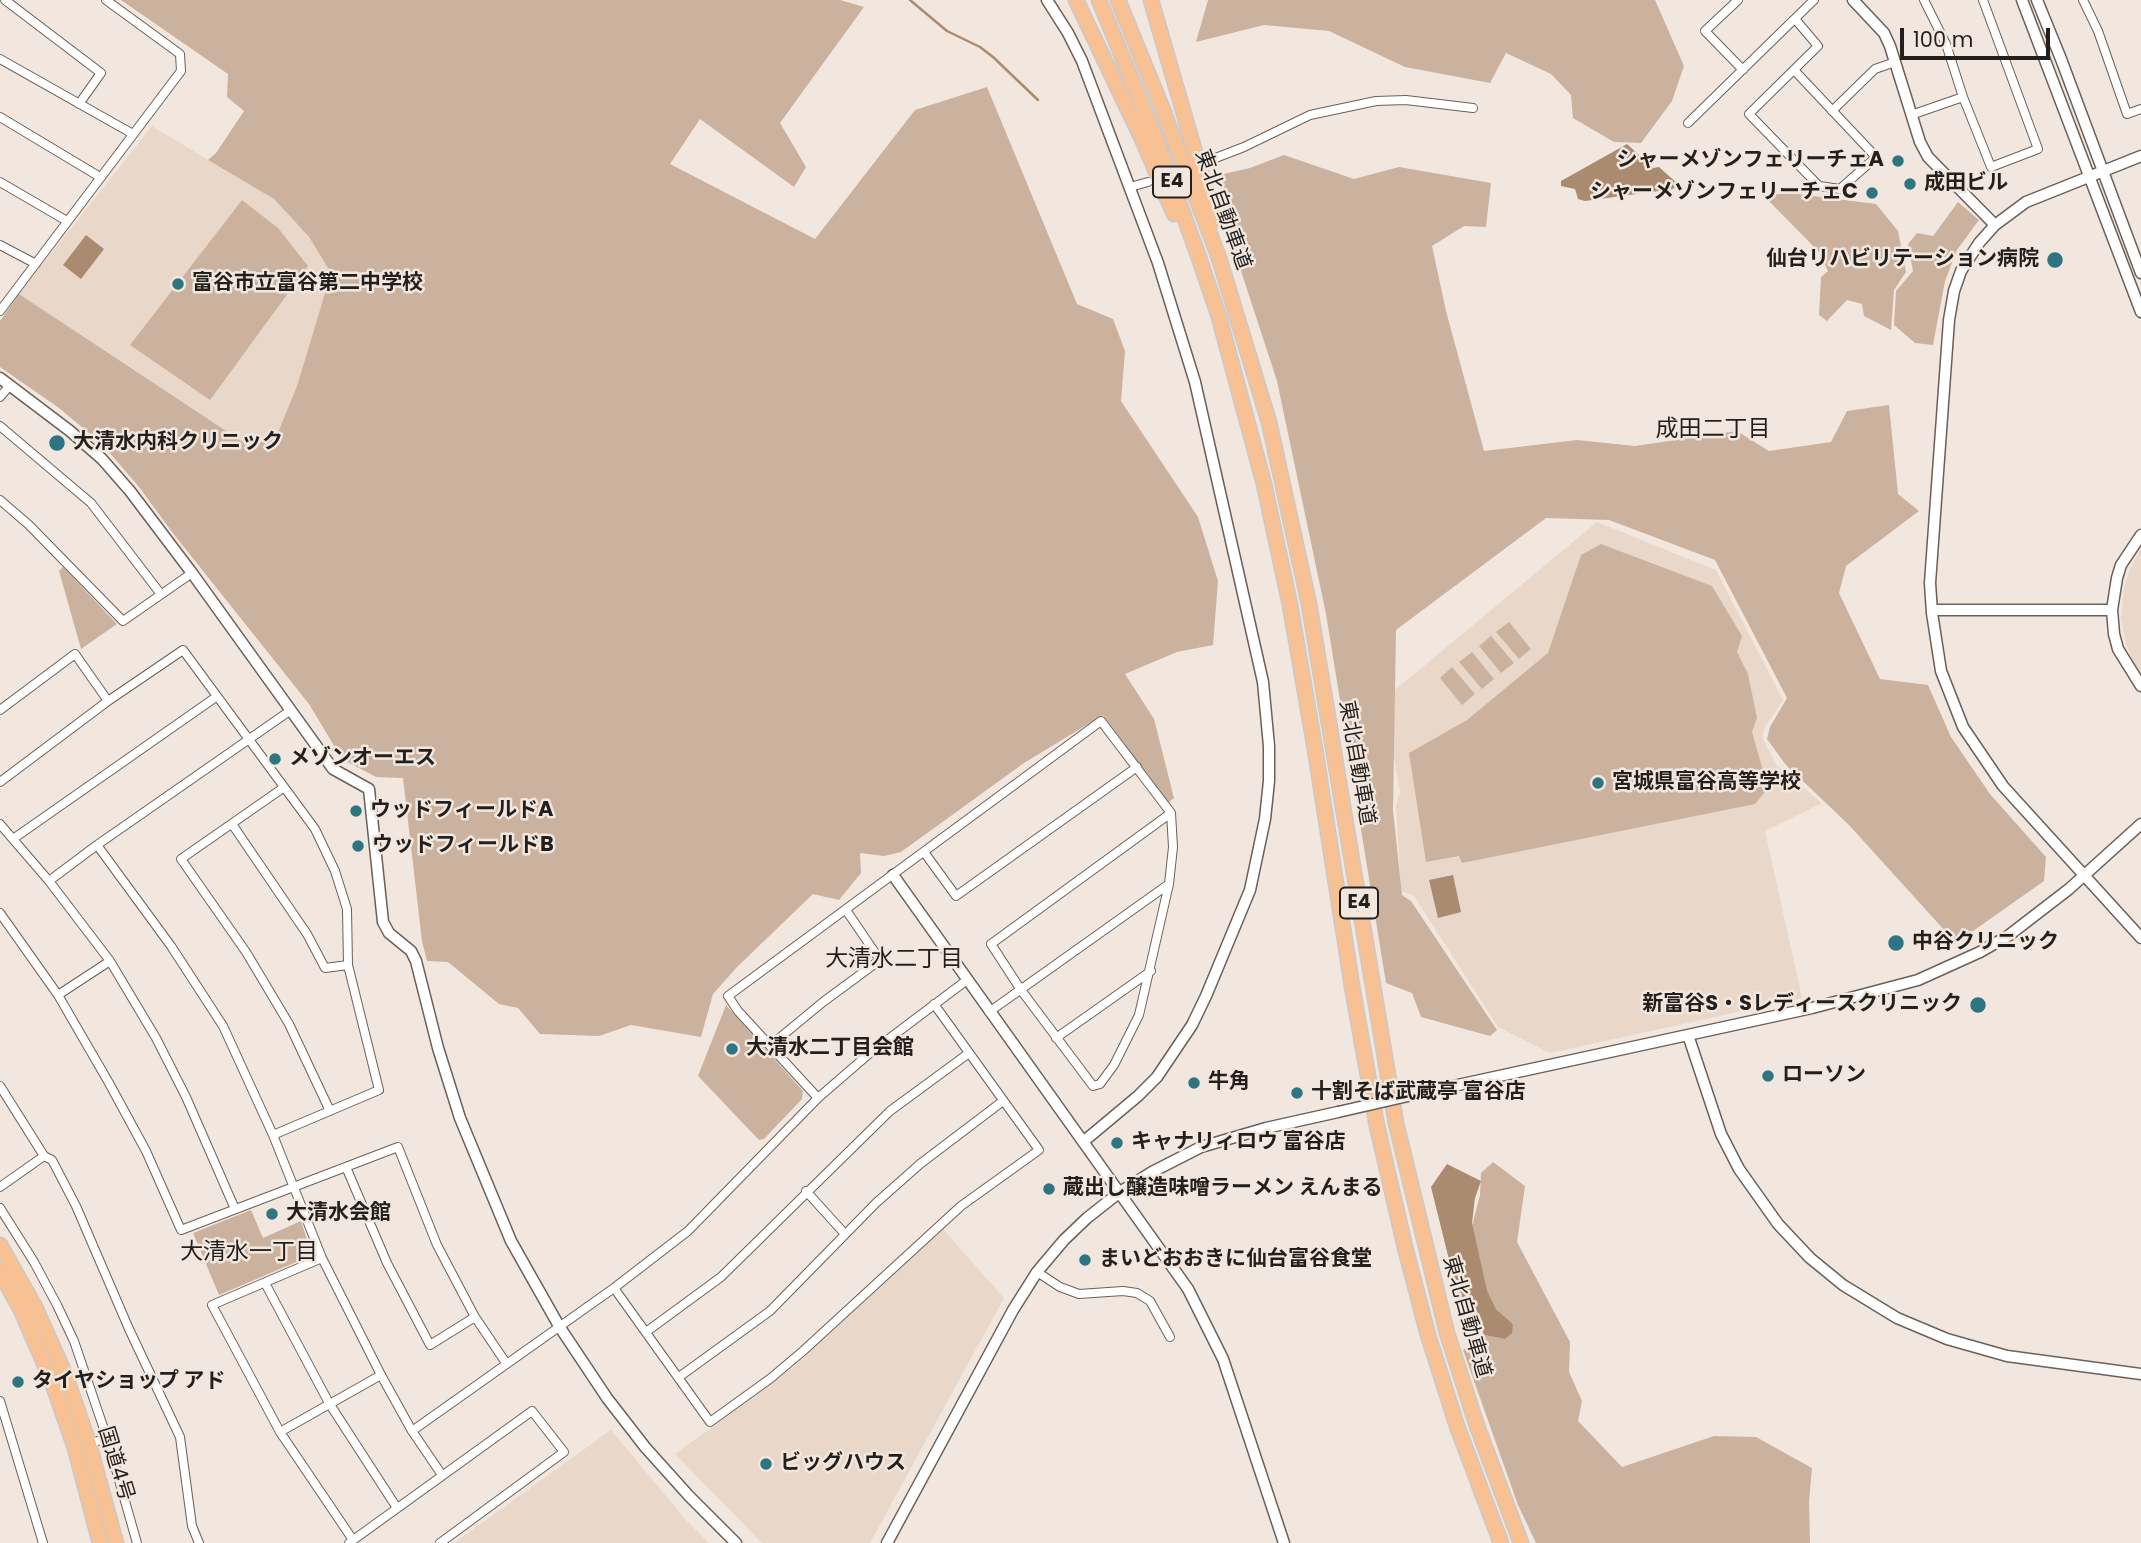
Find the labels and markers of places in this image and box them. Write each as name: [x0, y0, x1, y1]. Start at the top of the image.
place label: シャーメゾンフェリーチェA: [1617, 148, 1884, 174]
marker: シャーメゾンフェリーチェA: [1890, 153, 1906, 169]
place label: 成田ビル: [1924, 171, 2008, 197]
marker: 成田ビル: [1902, 176, 1918, 192]
place label: シャーメゾンフェリーチェC: [1590, 180, 1858, 206]
marker: シャーメゾンフェリーチェC: [1864, 185, 1880, 201]
place label: 仙台リハビリテーション病院: [1766, 247, 2039, 273]
marker: 仙台リハビリテーション病院: [2045, 250, 2065, 270]
place label: 富谷市立富谷第二中学校: [192, 271, 423, 297]
marker: 富谷市立富谷第二中学校: [170, 276, 186, 292]
place label: 大清水内科クリニック: [73, 430, 283, 456]
marker: 大清水内科クリニック: [47, 433, 67, 453]
place label: メゾンオーエス: [289, 746, 436, 772]
marker: メゾンオーエス: [267, 751, 283, 767]
place label: 宮城県富谷高等学校: [1612, 770, 1801, 796]
marker: 宮城県富谷高等学校: [1590, 775, 1606, 791]
place label: ウッドフィールドA: [370, 798, 553, 824]
marker: ウッドフィールドA: [348, 803, 364, 819]
place label: ウッドフィールドB: [372, 833, 554, 859]
marker: ウッドフィールドB: [350, 838, 366, 854]
place label: 中谷クリニック: [1912, 930, 2059, 956]
marker: 中谷クリニック: [1886, 933, 1906, 953]
place label: 新富谷S・Sレディースクリニック: [1642, 992, 1962, 1018]
marker: 新富谷S・Sレディースクリニック: [1968, 995, 1988, 1015]
place label: 大清水二丁目会館: [746, 1036, 914, 1062]
marker: 大清水二丁目会館: [724, 1041, 740, 1057]
place label: ローソン: [1782, 1063, 1866, 1089]
marker: ローソン: [1760, 1068, 1776, 1084]
place label: 牛角: [1208, 1070, 1250, 1096]
marker: 牛角: [1186, 1075, 1202, 1091]
place label: 十割そば武蔵亭 富谷店: [1311, 1080, 1525, 1106]
marker: 十割そば武蔵亭 富谷店: [1289, 1085, 1305, 1101]
place label: キャナリィロウ 富谷店: [1131, 1130, 1345, 1156]
marker: キャナリィロウ 富谷店: [1109, 1135, 1125, 1151]
place label: 蔵出し醸造味噌ラーメン えんまる: [1063, 1176, 1382, 1202]
marker: 蔵出し醸造味噌ラーメン えんまる: [1041, 1181, 1057, 1197]
place label: 大清水会館: [286, 1201, 391, 1227]
marker: 大清水会館: [264, 1206, 280, 1222]
place label: まいどおおきに仙台富谷食堂: [1099, 1247, 1372, 1273]
marker: まいどおおきに仙台富谷食堂: [1077, 1252, 1093, 1268]
place label: タイヤショップ アド: [32, 1369, 225, 1395]
marker: タイヤショップ アド: [10, 1374, 26, 1390]
place label: ビッグハウス: [780, 1451, 906, 1477]
marker: ビッグハウス: [758, 1456, 774, 1472]

